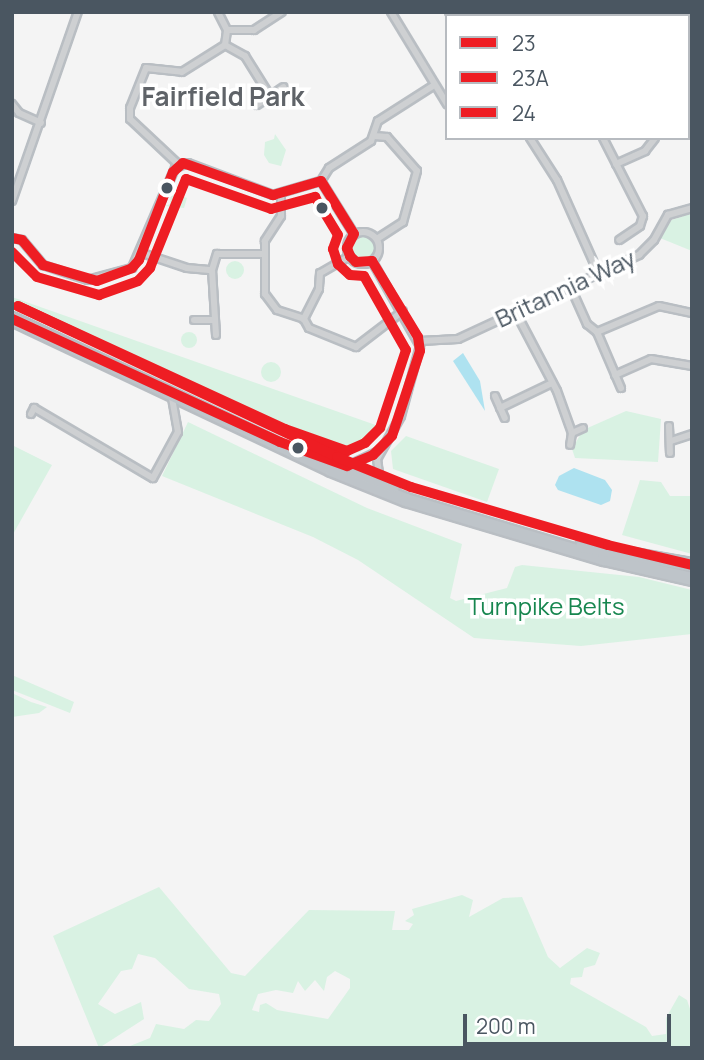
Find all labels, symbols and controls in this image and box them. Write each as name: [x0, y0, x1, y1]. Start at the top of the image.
legend: [445, 14, 690, 140]
text: 23: [512, 29, 536, 57]
text: 23A: [512, 64, 549, 92]
district label: Fairfield Park: [141, 81, 305, 113]
text: 24: [512, 99, 536, 127]
unlabelled marker: [160, 181, 174, 195]
unlabelled marker: [315, 201, 329, 215]
street label: Britannia Way: [491, 243, 639, 333]
unlabelled marker: [291, 441, 305, 455]
park label: Turnpike Belts: [467, 592, 625, 620]
scale bar: [466, 1000, 674, 1044]
text: 200 m: [476, 1012, 536, 1040]

